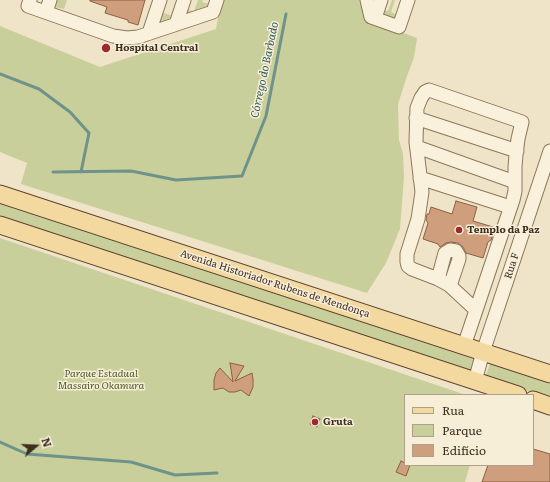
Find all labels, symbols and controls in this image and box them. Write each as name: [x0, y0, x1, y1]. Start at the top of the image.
water label: Córrego do Barbado: [248, 21, 282, 119]
marker: Hospital Central: [100, 42, 112, 54]
place label: Hospital Central: [115, 42, 198, 54]
place label: Templo da Paz: [467, 224, 540, 236]
marker: Templo da Paz: [454, 225, 464, 235]
street label: Avenida Historiador Rubens de Mendonça: [179, 248, 371, 320]
street label: Rua F: [502, 251, 522, 281]
park label: Parque Estadual Massairo Okamura: [58, 368, 144, 392]
legend: [404, 394, 534, 466]
text: Rua: [442, 401, 464, 419]
place label: Gruta: [323, 416, 353, 428]
marker: Gruta: [310, 417, 320, 427]
text: Parque: [442, 421, 482, 439]
north arrow: [16, 426, 56, 466]
text: N: [38, 435, 56, 449]
text: Edifício: [442, 441, 486, 459]

